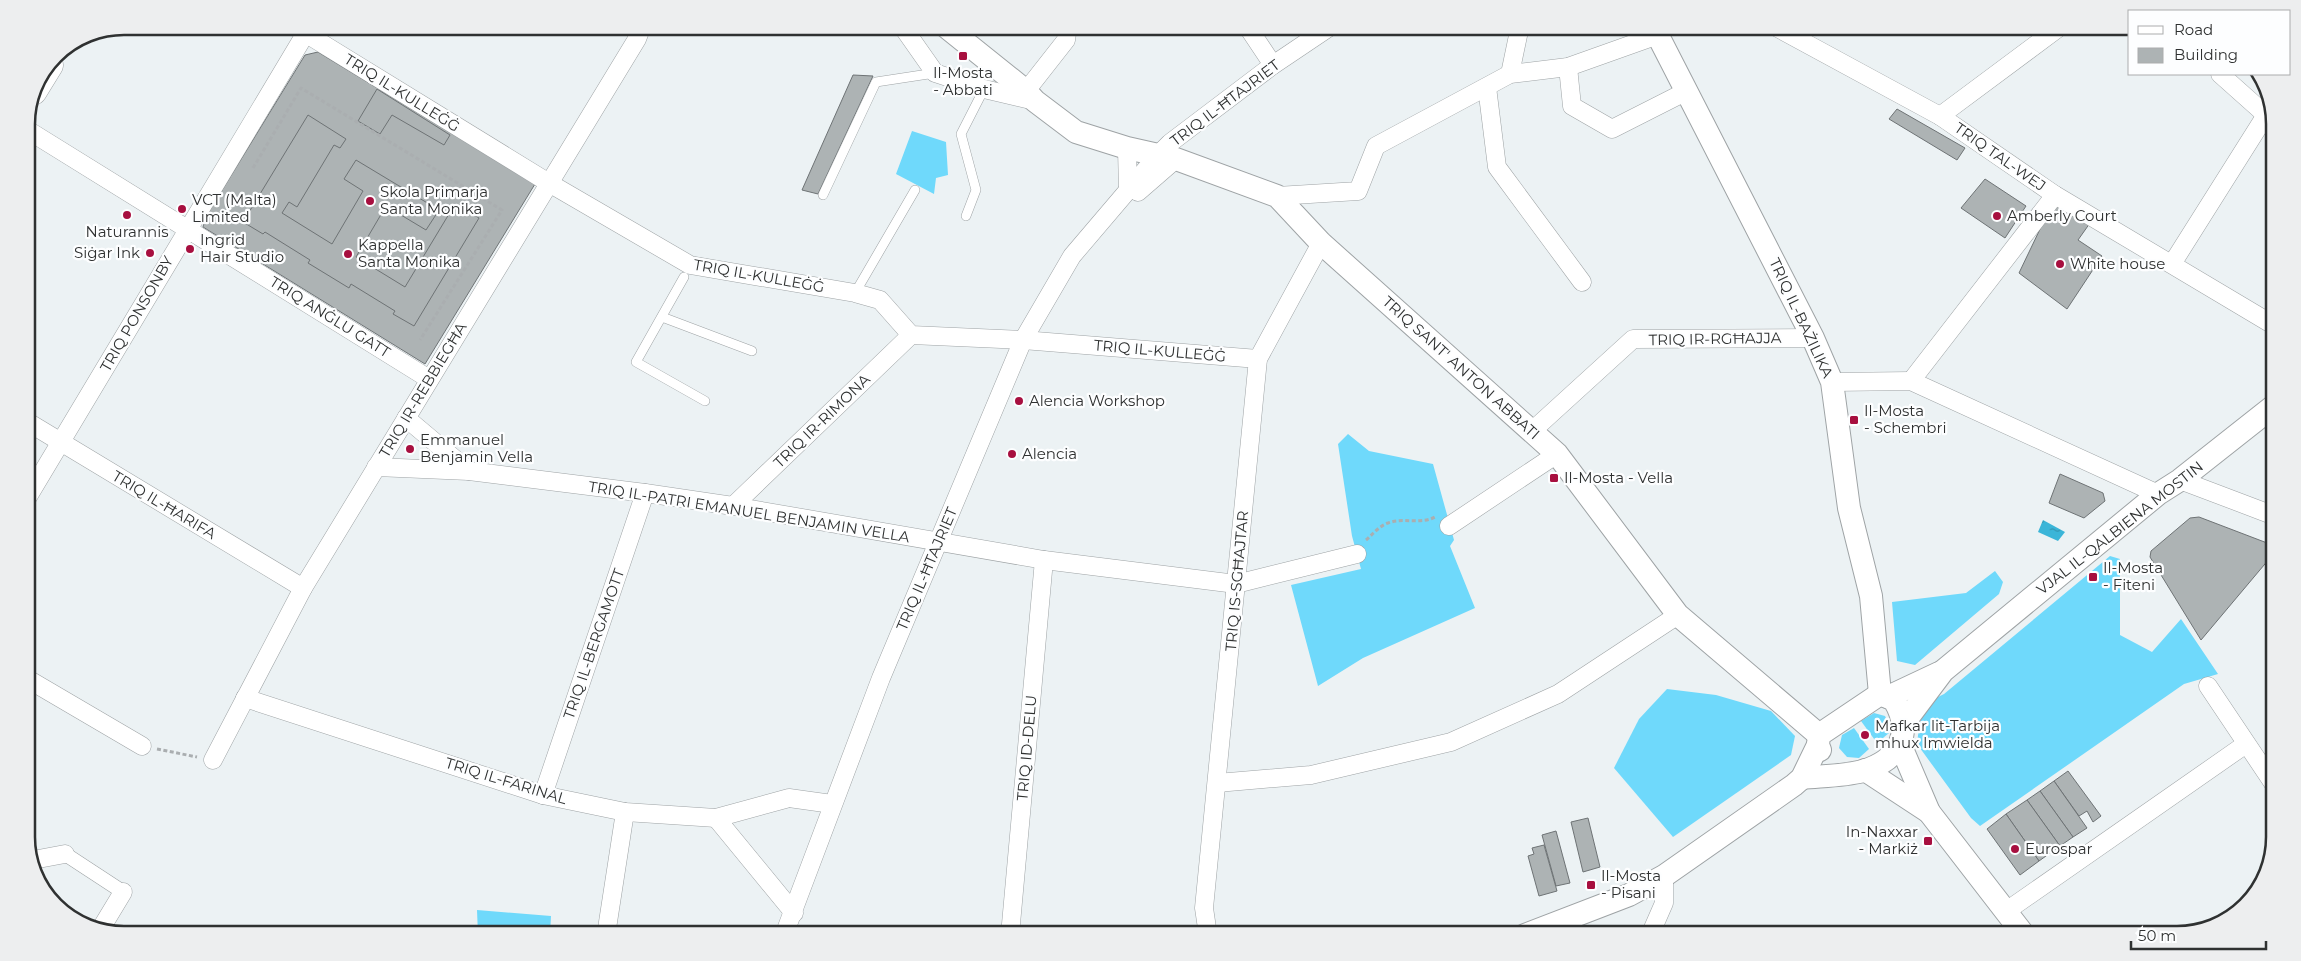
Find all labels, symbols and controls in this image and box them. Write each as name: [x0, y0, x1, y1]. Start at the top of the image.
legend: [2128, 10, 2291, 75]
text: Road: [2174, 20, 2213, 39]
text: Building: [2174, 45, 2238, 64]
street label: TRIQ IL-KULLEĠĠ: [341, 49, 464, 136]
marker: Il-Mosta - Abbati: [957, 50, 969, 62]
street label: TRIQ IL-ĦTAJRIET: [1166, 55, 1284, 150]
place label: Il-Mosta - Abbati: [933, 63, 993, 99]
street label: TRIQ TAL-WEJ: [1951, 118, 2050, 195]
place label: Skola Primarja Santa Monika: [380, 182, 488, 218]
place label: VCT (Malta) Limited: [192, 190, 277, 226]
marker: Skola Primarja Santa Monika: [364, 195, 376, 207]
marker: VCT (Malta) Limited: [176, 203, 188, 215]
place label: Amberly Court: [2007, 206, 2117, 225]
marker: Naturannis: [121, 209, 133, 221]
marker: Amberly Court: [1991, 210, 2003, 222]
place label: Naturannis: [85, 222, 169, 241]
place label: Ingrid Hair Studio: [200, 230, 284, 266]
place label: Kappella Santa Monika: [358, 235, 460, 271]
place label: Siġar Ink: [74, 243, 140, 262]
marker: Ingrid Hair Studio: [184, 243, 196, 255]
marker: Siġar Ink: [144, 247, 156, 259]
marker: Kappella Santa Monika: [342, 248, 354, 260]
street label: TRIQ PONSONBY: [96, 252, 178, 375]
place label: White house: [2070, 254, 2165, 273]
street label: TRIQ IL-KULLEĠĠ: [692, 255, 826, 296]
street label: TRIQ IL-BAŻILIKA: [1765, 255, 1838, 381]
marker: White house: [2054, 258, 2066, 270]
street label: TRIQ ANĠLU GATT: [266, 272, 394, 362]
street label: TRIQ SANT' ANTON ABBATI: [1379, 292, 1544, 443]
street label: TRIQ IR-REBBIEGĦA: [375, 318, 471, 461]
street label: TRIQ IR-RGĦAJJA: [1648, 328, 1782, 349]
street label: TRIQ IL-KULLEĠĠ: [1093, 335, 1227, 366]
street label: TRIQ IR-RIMONA: [769, 370, 874, 472]
place label: Alencia Workshop: [1029, 391, 1165, 410]
marker: Alencia Workshop: [1013, 395, 1025, 407]
place label: Il-Mosta - Schembri: [1864, 401, 1946, 437]
marker: Il-Mosta - Schembri: [1848, 414, 1860, 426]
place label: Emmanuel Benjamin Vella: [420, 430, 533, 466]
marker: Emmanuel Benjamin Vella: [404, 443, 416, 455]
place label: Alencia: [1022, 444, 1077, 463]
marker: Alencia: [1006, 448, 1018, 460]
street label: VJAL IL-QALBIENA MOSTIN: [2033, 457, 2207, 599]
street label: TRIQ IL-ĦARIFA: [109, 466, 220, 543]
place label: Il-Mosta - Vella: [1564, 468, 1673, 487]
marker: Il-Mosta - Vella: [1548, 472, 1560, 484]
street label: TRIQ IL-PATRI EMANUEL BENJAMIN VELLA: [587, 477, 911, 546]
street label: TRIQ IL-ĦTAJRIET: [892, 504, 961, 633]
street label: TRIQ IS-SGĦAJTAR: [1221, 510, 1252, 652]
place label: Il-Mosta - Fiteni: [2103, 558, 2163, 594]
street label: TRIQ IL-BERGAMOTT: [559, 566, 628, 722]
marker: Il-Mosta - Fiteni: [2087, 571, 2099, 583]
street label: TRIQ ID-DELU: [1012, 694, 1041, 802]
place label: Mafkar lit-Tarbija mhux Imwielda: [1875, 716, 2000, 752]
marker: Mafkar lit-Tarbija mhux Imwielda: [1859, 729, 1871, 741]
street label: TRIQ IL-FARINAL: [443, 753, 569, 808]
place label: In-Naxxar - Markiż: [1846, 822, 1918, 858]
marker: In-Naxxar - Markiż: [1922, 835, 1934, 847]
place label: Eurospar: [2025, 839, 2093, 858]
marker: Eurospar: [2009, 843, 2021, 855]
place label: Il-Mosta - Pisani: [1601, 866, 1661, 902]
marker: Il-Mosta - Pisani: [1585, 879, 1597, 891]
scale bar: [2131, 918, 2266, 950]
text: 50 m: [2138, 926, 2176, 945]

